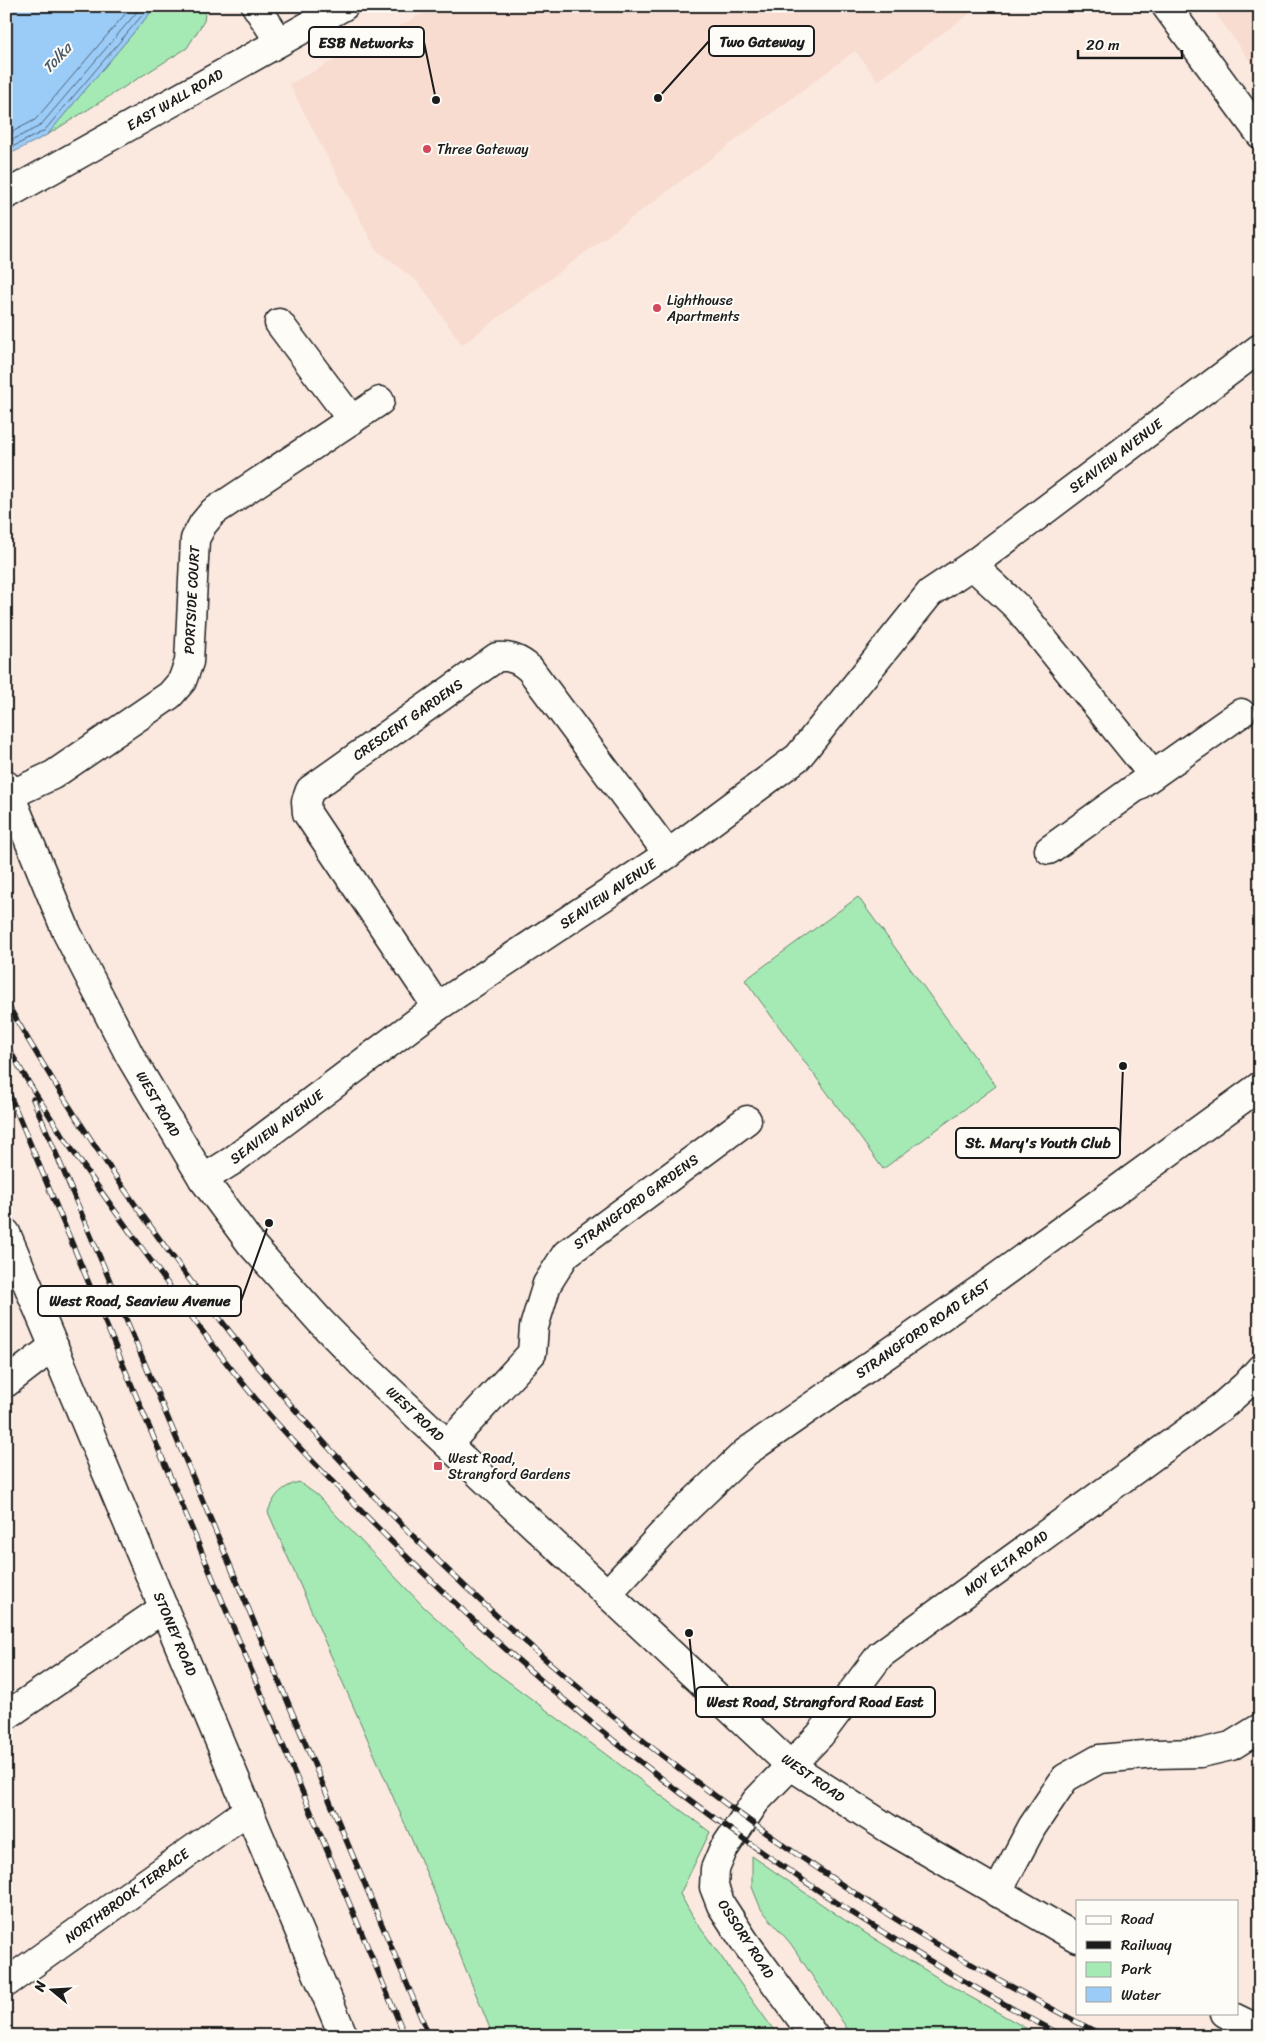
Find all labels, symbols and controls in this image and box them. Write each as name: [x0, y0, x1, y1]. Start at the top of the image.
callout: Two Gateway: [709, 26, 814, 56]
callout: ESB Networks: [309, 27, 424, 57]
scale bar: [1078, 28, 1182, 60]
text: Two Gateway: [719, 29, 806, 55]
text: ESB Networks: [318, 30, 415, 56]
text: 20 m: [1086, 32, 1120, 58]
water label: Tolka: [36, 35, 80, 79]
street label: EAST WALL ROAD: [122, 62, 229, 138]
place label: Three Gateway: [437, 137, 529, 162]
marker: Three Gateway: [421, 143, 433, 155]
place label: Lighthouse Apartments: [666, 288, 740, 329]
marker: Lighthouse Apartments: [651, 302, 663, 314]
street label: SEAVIEW AVENUE: [1063, 411, 1170, 500]
street label: PORTSIDE COURT: [177, 544, 207, 655]
street label: CRESCENT GARDENS: [347, 672, 469, 768]
street label: SEAVIEW AVENUE: [554, 851, 663, 936]
street label: WEST ROAD: [129, 1066, 187, 1142]
street label: SEAVIEW AVENUE: [224, 1082, 331, 1171]
callout: St. Mary's Youth Club: [956, 1128, 1120, 1158]
text: St. Mary's Youth Club: [964, 1130, 1111, 1156]
street label: STRANGFORD GARDENS: [568, 1148, 704, 1256]
street label: STRANGFORD ROAD EAST: [850, 1272, 997, 1385]
callout: West Road, Seaview Avenue: [38, 1286, 241, 1316]
text: West Road, Seaview Avenue: [49, 1288, 231, 1314]
street label: WEST ROAD: [380, 1380, 451, 1448]
place label: West Road, Strangford Gardens: [448, 1446, 571, 1487]
marker: West Road, Strangford Gardens: [432, 1460, 444, 1472]
street label: MOY ELTA ROAD: [958, 1523, 1054, 1603]
street label: STONEY ROAD: [146, 1588, 204, 1681]
callout: West Road, Strangford Road East: [696, 1687, 935, 1717]
text: West Road, Strangford Road East: [706, 1689, 924, 1715]
street label: WEST ROAD: [776, 1747, 851, 1810]
street label: NORTHBROOK TERRACE: [59, 1841, 196, 1950]
street label: OSSORY ROAD: [711, 1894, 781, 1984]
legend: [1076, 1900, 1238, 2014]
text: Road: [1121, 1906, 1154, 1932]
text: Railway: [1121, 1932, 1172, 1958]
text: Park: [1121, 1956, 1152, 1982]
north arrow: [28, 1964, 78, 2014]
text: N: [26, 1977, 54, 1996]
text: Water: [1121, 1982, 1161, 2008]

